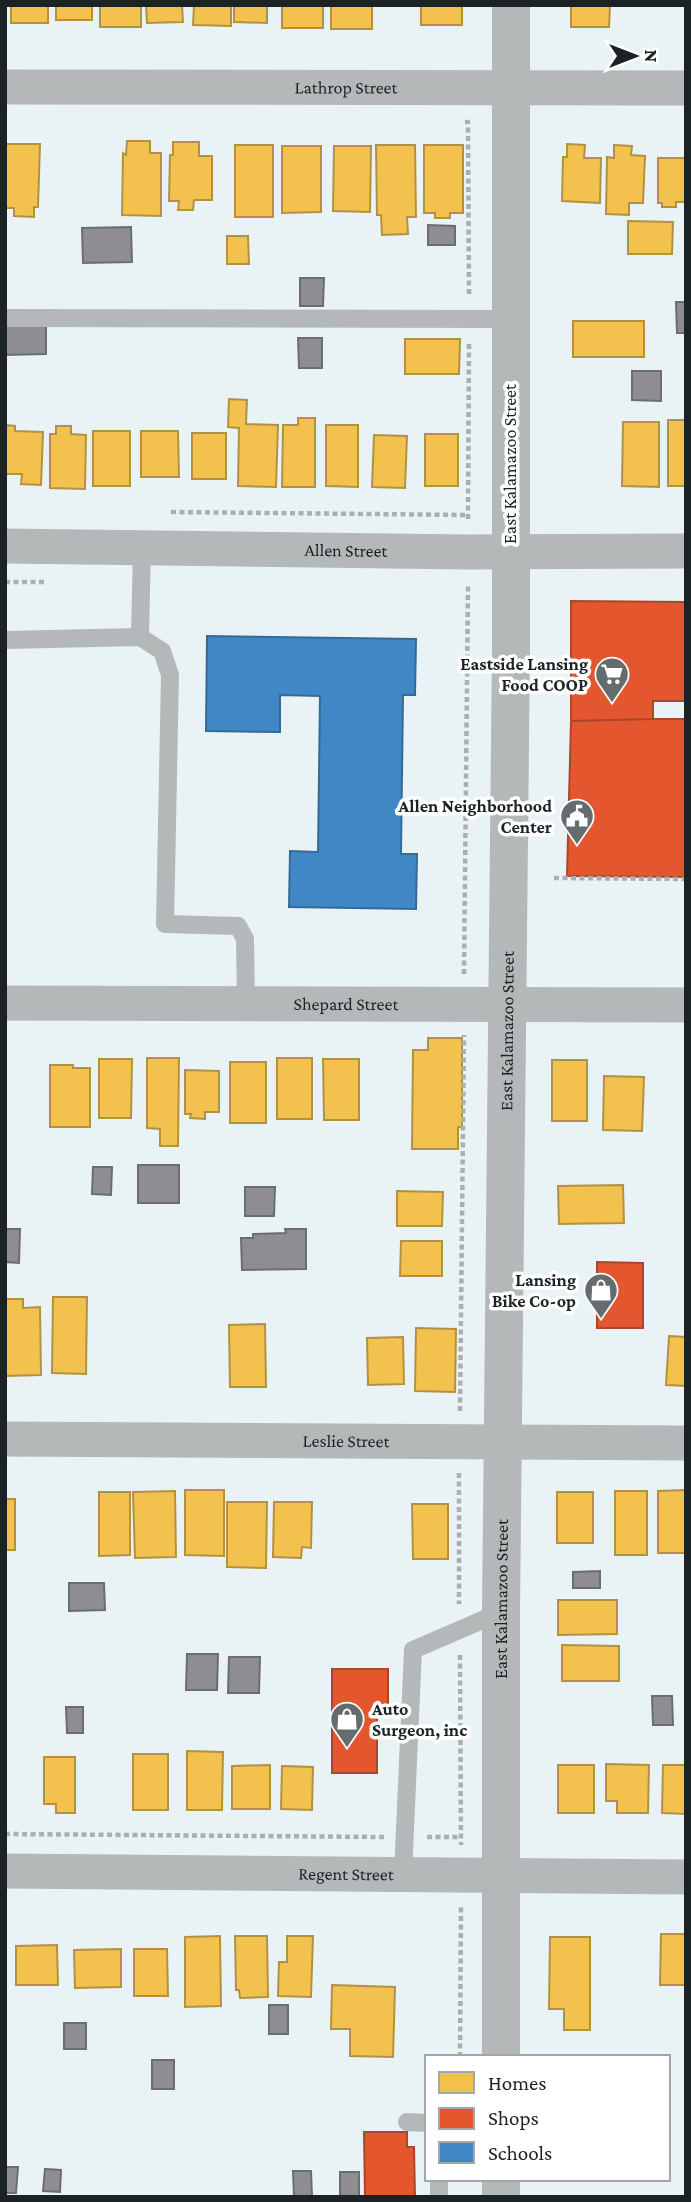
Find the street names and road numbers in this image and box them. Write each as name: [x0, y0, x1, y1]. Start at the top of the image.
street label: Lathrop Street: [295, 77, 399, 98]
street label: East Kalamazoo Street: [500, 383, 520, 544]
street label: Allen Street: [304, 540, 389, 561]
street label: East Kalamazoo Street: [496, 950, 518, 1111]
street label: Shepard Street: [294, 994, 400, 1014]
street label: Leslie Street: [302, 1431, 391, 1451]
street label: East Kalamazoo Street: [491, 1518, 512, 1679]
street label: Regent Street: [298, 1864, 395, 1884]

